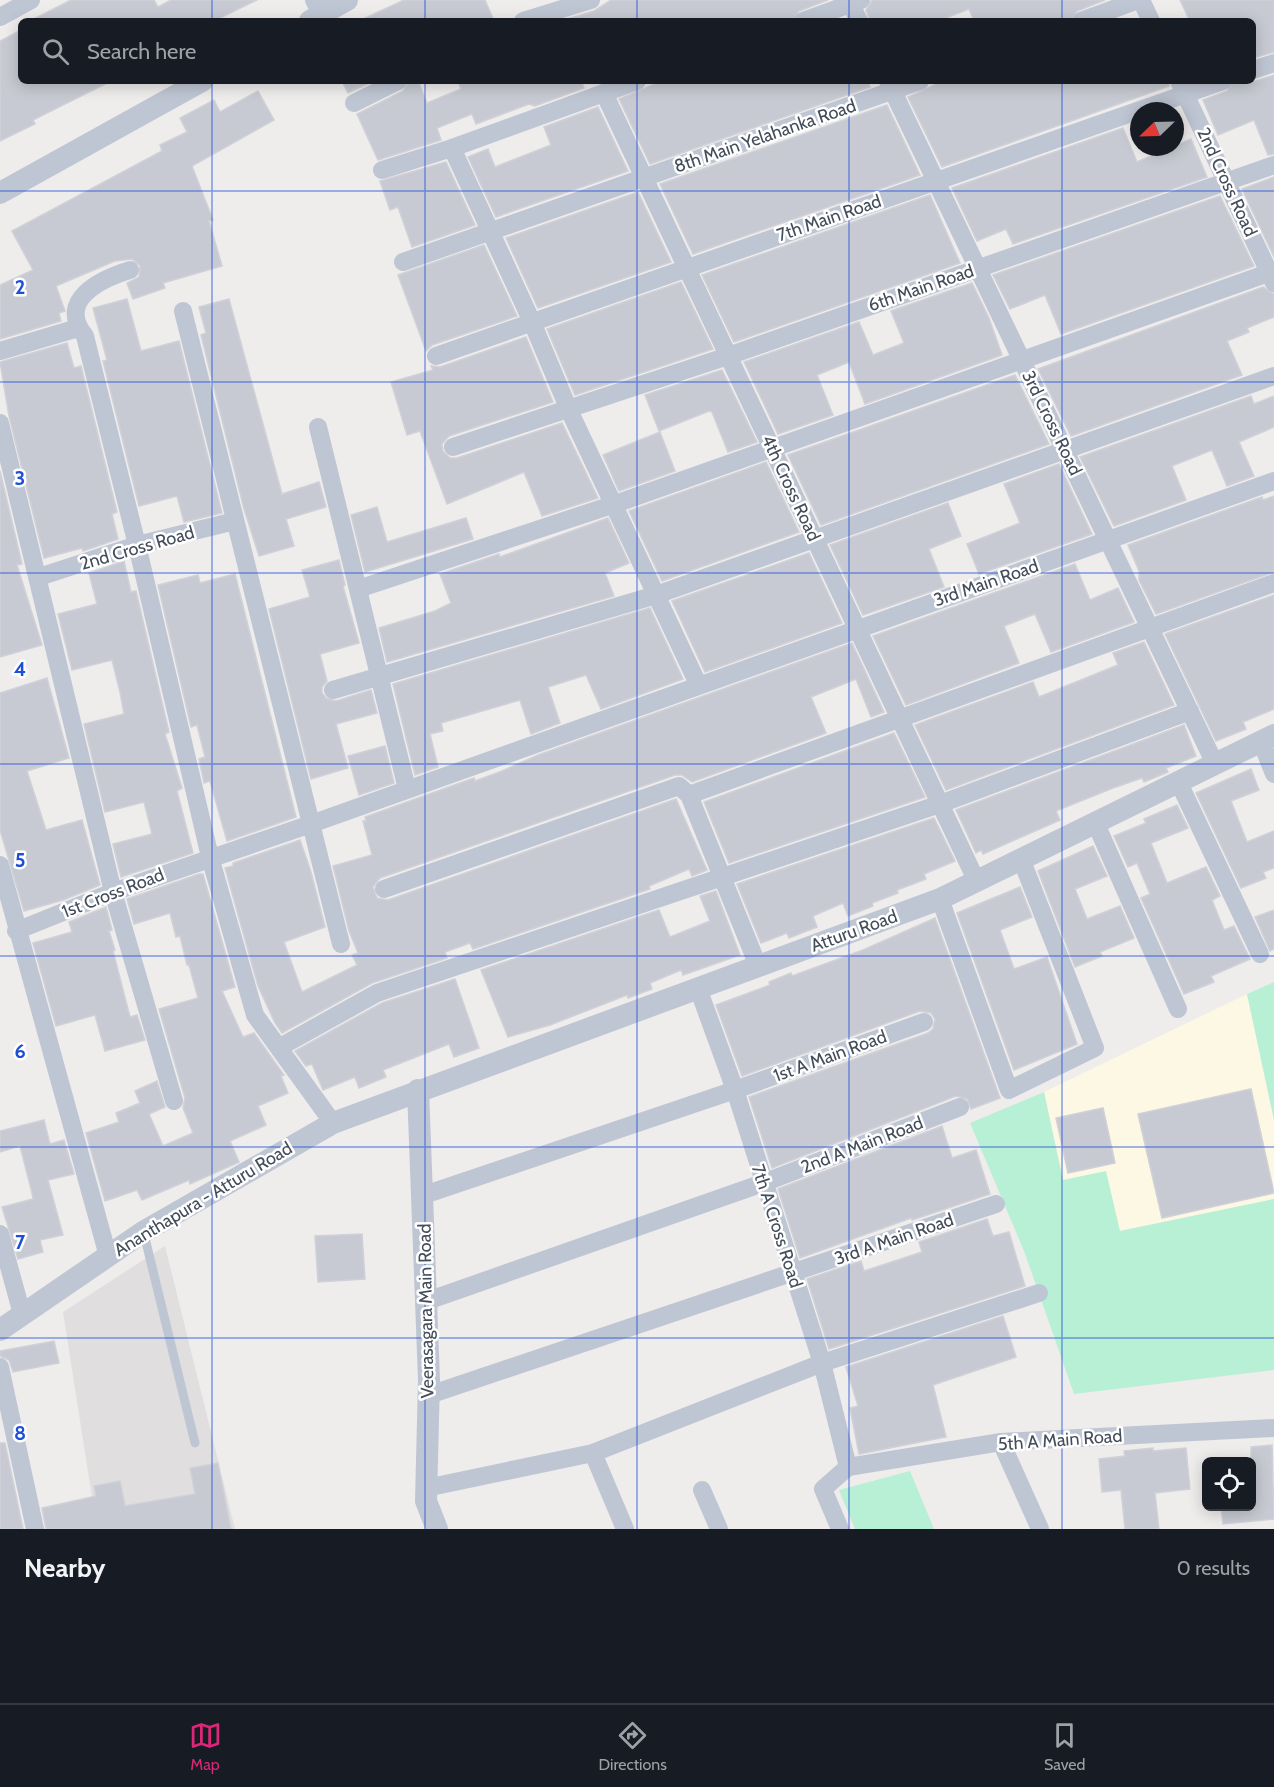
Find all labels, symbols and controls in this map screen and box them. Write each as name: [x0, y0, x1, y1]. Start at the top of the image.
search box: [18, 18, 1256, 84]
icon: search: [39, 35, 72, 68]
text: Search here: [87, 38, 196, 65]
street label: 8th Main Yelahanka Road: [671, 95, 859, 177]
north arrow: [1130, 102, 1184, 156]
street label: 2nd Cross Road: [1192, 124, 1262, 240]
street label: 7th Main Road: [774, 190, 884, 246]
street label: 6th Main Road: [865, 260, 977, 316]
text: 2: [15, 275, 25, 299]
street label: 3rd Cross Road: [1017, 367, 1087, 479]
street label: 4th Cross Road: [757, 431, 825, 545]
text: 3: [15, 466, 25, 490]
street label: 2nd Cross Road: [77, 521, 197, 575]
street label: 3rd Main Road: [931, 555, 1041, 611]
text: 4: [14, 657, 26, 681]
text: 5: [15, 848, 25, 872]
street label: 1st Cross Road: [59, 863, 167, 923]
street label: Atturu Road: [808, 905, 900, 957]
street label: 1st A Main Road: [770, 1025, 890, 1087]
text: 6: [14, 1039, 26, 1063]
street label: 2nd A Main Road: [798, 1112, 926, 1178]
street label: Ananthapura - Atturu Road: [110, 1137, 296, 1261]
street label: 7th A Cross Road: [747, 1162, 807, 1290]
street label: 3rd A Main Road: [832, 1208, 956, 1270]
street label: Veerasagara Main Road: [413, 1224, 439, 1398]
text: 7: [15, 1230, 26, 1254]
text: 8: [14, 1421, 26, 1445]
street label: 5th A Main Road: [997, 1425, 1123, 1455]
map controls: [1202, 1457, 1256, 1511]
button: locate: [1202, 1457, 1256, 1511]
text: Nearby: [24, 1552, 105, 1584]
text: 0 results: [1177, 1556, 1250, 1580]
tab: Map: [189, 1719, 222, 1774]
tab: Directions: [599, 1719, 667, 1774]
tab: Saved: [1044, 1719, 1085, 1774]

